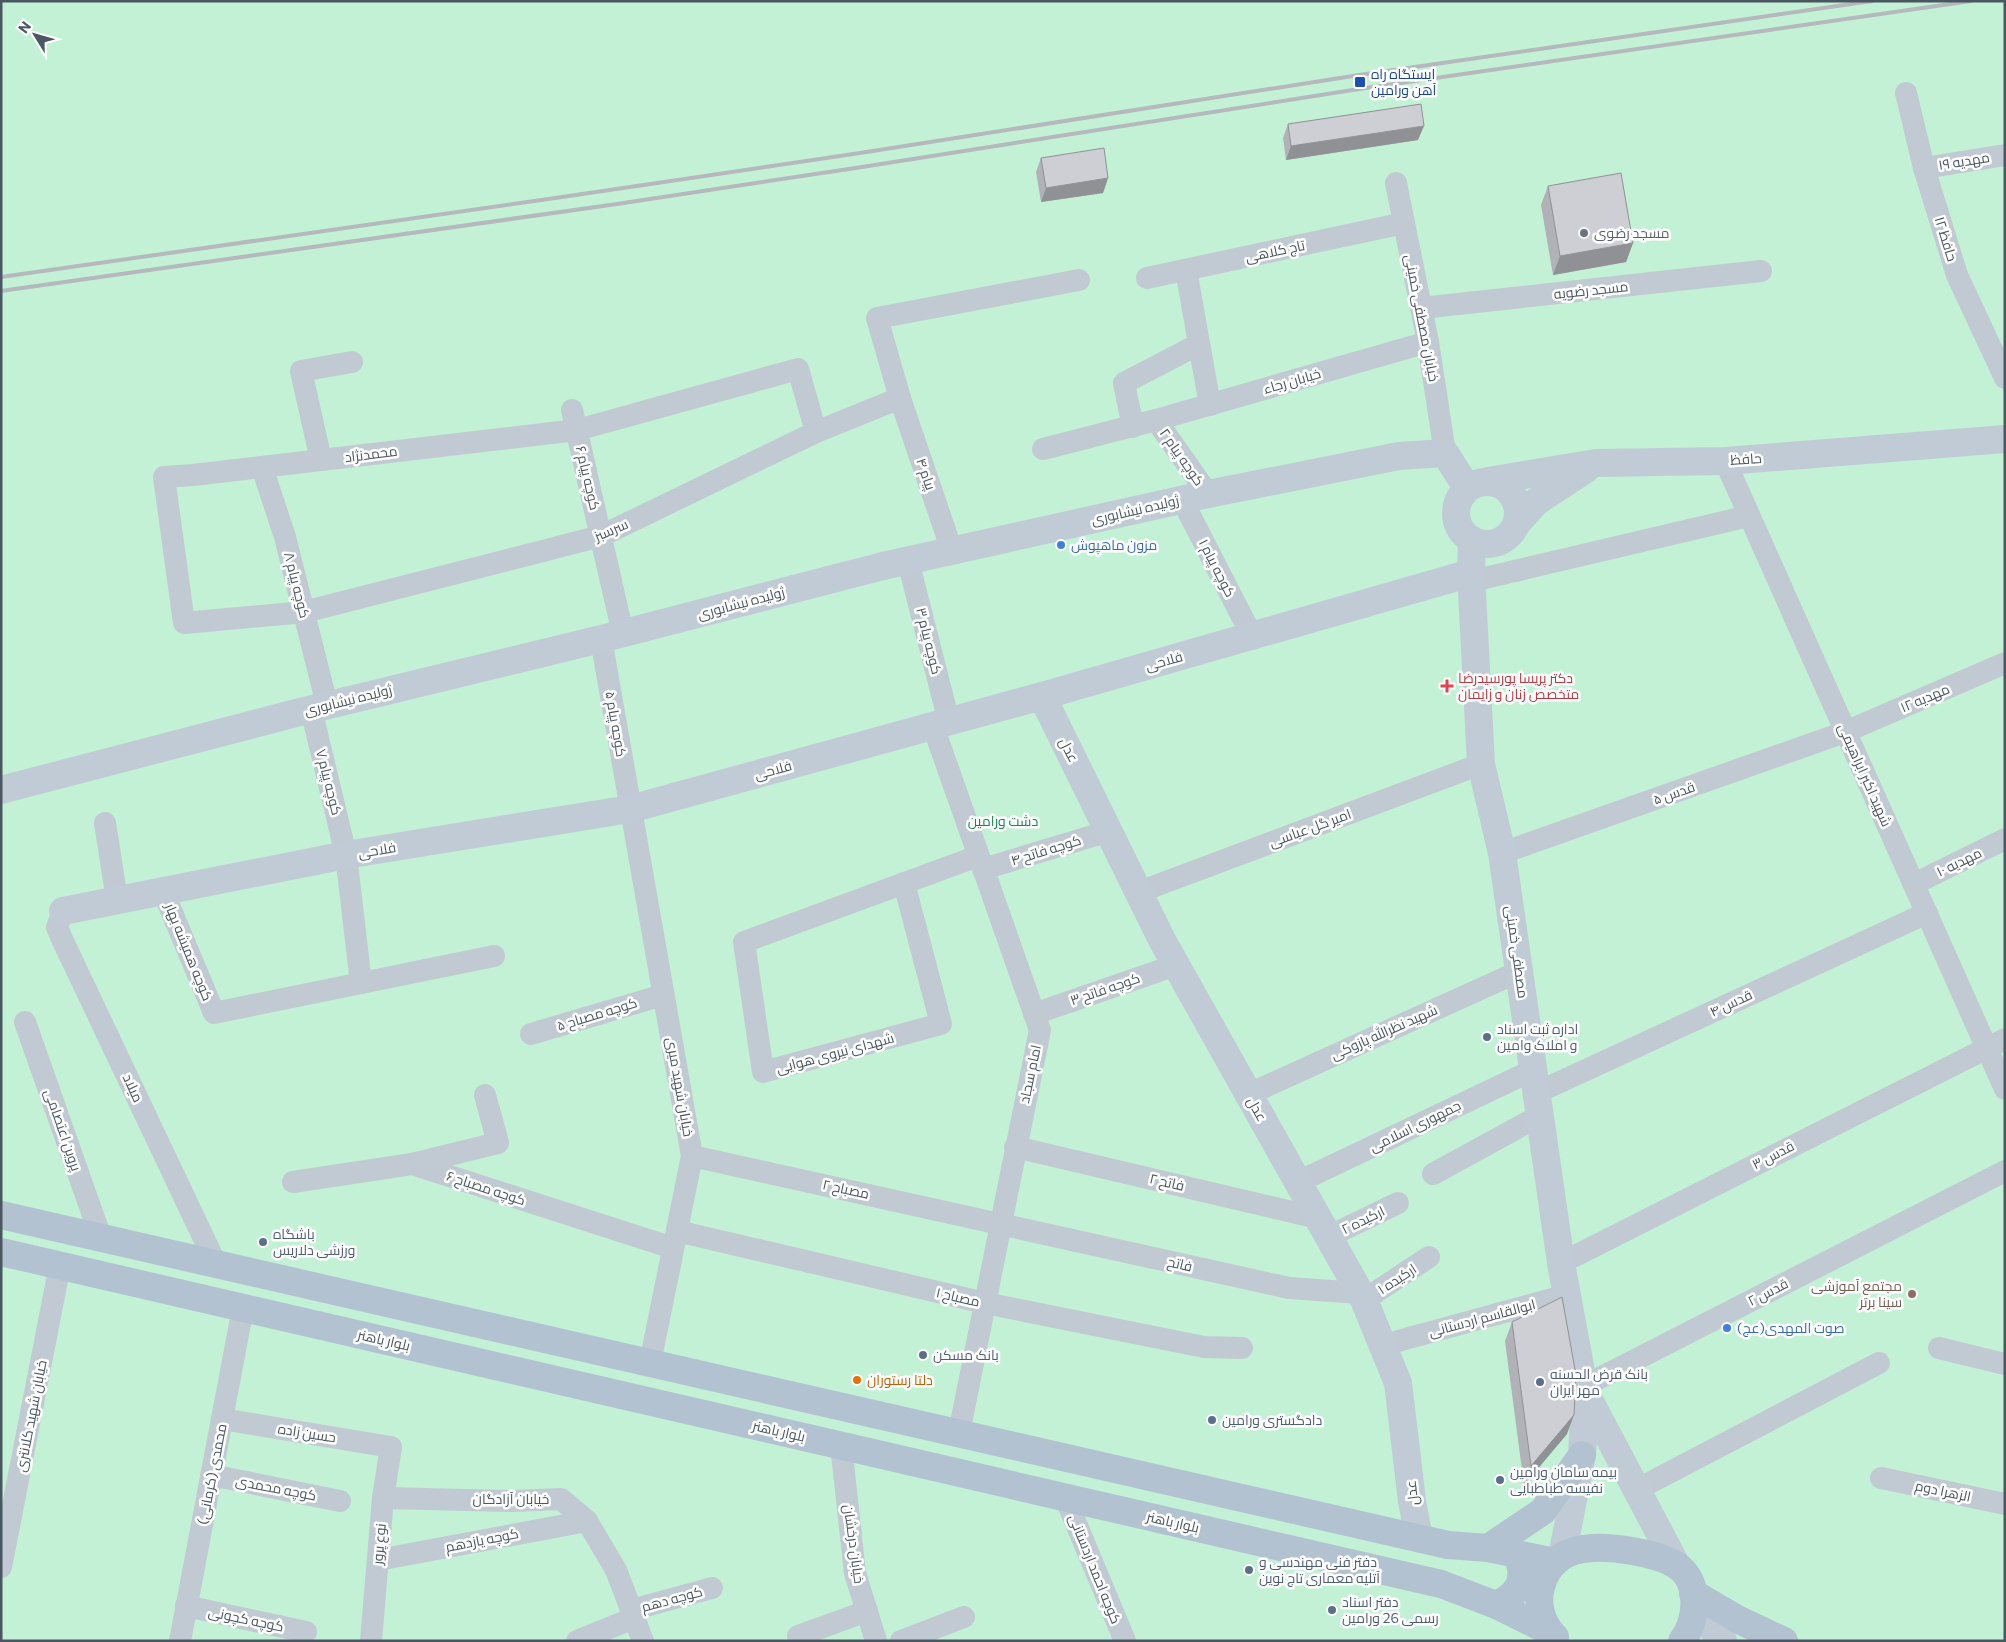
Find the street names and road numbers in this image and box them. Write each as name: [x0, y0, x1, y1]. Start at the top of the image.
street label: مهدیه ۱۹: [1937, 148, 1991, 173]
street label: حافظ ۱۲: [1932, 214, 1961, 263]
street label: تاج کلاهی: [1244, 236, 1307, 266]
street label: خیابان مصطفی خمینی: [1402, 253, 1443, 383]
street label: مسجد رضویه: [1553, 277, 1629, 302]
street label: خیابان رجاء: [1261, 364, 1323, 397]
street label: کوچه پیام ۲: [1155, 425, 1208, 490]
street label: محمدنژاد: [344, 442, 398, 465]
street label: کوچه پیام ۶: [571, 444, 604, 512]
street label: حافظ: [1730, 449, 1762, 468]
street label: پیام ۴: [911, 456, 940, 493]
street label: ژولیده نیشابوری: [1089, 491, 1181, 528]
street label: سرسبز: [590, 515, 630, 545]
street label: کوچه پیام ۱: [1194, 536, 1239, 601]
street label: کوچه پیام ۸: [279, 550, 314, 620]
street label: ژولیده نیشابوری: [695, 583, 787, 622]
street label: کوچه پیام ۳: [911, 606, 946, 677]
street label: فلاحی: [1143, 647, 1184, 674]
street label: ژولیده نیشابوری: [302, 680, 394, 719]
street label: مهدیه ۱۲: [1898, 680, 1952, 716]
street label: کوچه پیام ۵: [600, 690, 631, 758]
street label: شهید اکبر ابراهیمی: [1835, 721, 1896, 829]
street label: عدل: [1055, 735, 1083, 765]
street label: کوچه پیام ۷: [311, 747, 346, 817]
street label: فلاحی: [752, 756, 793, 783]
street label: قدس ۵: [1651, 777, 1697, 808]
street label: امیر گل عباسی: [1266, 805, 1353, 850]
street label: کوچه فاتح ۴: [1009, 831, 1084, 870]
street label: فلاحی: [357, 838, 397, 861]
street label: مهدیه ۱۰: [1933, 843, 1984, 880]
street label: کوچه همیشه بهار: [160, 900, 217, 1004]
street label: مصطفی خمینی: [1503, 905, 1532, 999]
street label: کوچه فاتح ۳: [1068, 969, 1143, 1010]
street label: قدس ۴: [1707, 985, 1755, 1020]
street label: کوچه مصباح ۵: [555, 993, 640, 1036]
street label: شهید نظرالله پازوکی: [1328, 1000, 1441, 1065]
street label: شهدای نیروی هوایی: [774, 1029, 896, 1076]
street label: خیابان شهید میری: [663, 1036, 698, 1138]
street label: امام سجاد: [1015, 1043, 1046, 1105]
street label: میلاد: [120, 1071, 147, 1105]
street label: پروین اعتصامی: [40, 1087, 85, 1174]
street label: عدل: [1243, 1094, 1271, 1124]
street label: جمهوری اسلامی: [1366, 1096, 1463, 1155]
street label: قدس ۳: [1749, 1137, 1797, 1172]
street label: کوچه مصباح ۶: [444, 1167, 528, 1210]
street label: فاتح ۲: [1148, 1169, 1186, 1195]
street label: مصباح ۲: [821, 1175, 871, 1203]
street label: ارکیده ۲: [1338, 1202, 1387, 1237]
street label: فاتح: [1166, 1252, 1194, 1276]
street label: ارکیده ۱: [1374, 1260, 1419, 1297]
street label: قدس ۲: [1745, 1274, 1791, 1309]
street label: مصباح ۱: [934, 1283, 982, 1311]
street label: ابوالقاسم اردستانی: [1427, 1295, 1538, 1342]
street label: بلوار باهنر: [355, 1325, 412, 1354]
street label: خیابان شهید کلانتری: [11, 1358, 50, 1473]
street label: بلوار باهنر: [750, 1416, 807, 1445]
street label: حسین زاده: [277, 1420, 337, 1445]
street label: محمدی (کرمانی): [193, 1422, 230, 1526]
street label: کوچه محمدی: [234, 1471, 318, 1506]
street label: الزهرا دوم: [1913, 1476, 1973, 1507]
street label: عدل: [1402, 1479, 1422, 1507]
street label: خیابان آزادگان: [473, 1490, 549, 1507]
street label: خیابان درخشان: [841, 1503, 868, 1585]
street label: بلوار باهنر: [1144, 1507, 1201, 1536]
street label: کوچه احمد اردستانی: [1064, 1512, 1125, 1627]
street label: نوع پرور: [368, 1523, 391, 1567]
street label: کوچه یازدهم: [444, 1524, 520, 1557]
street label: کوچه دهم: [639, 1582, 705, 1617]
street label: کوچه کچونی: [206, 1602, 285, 1637]

